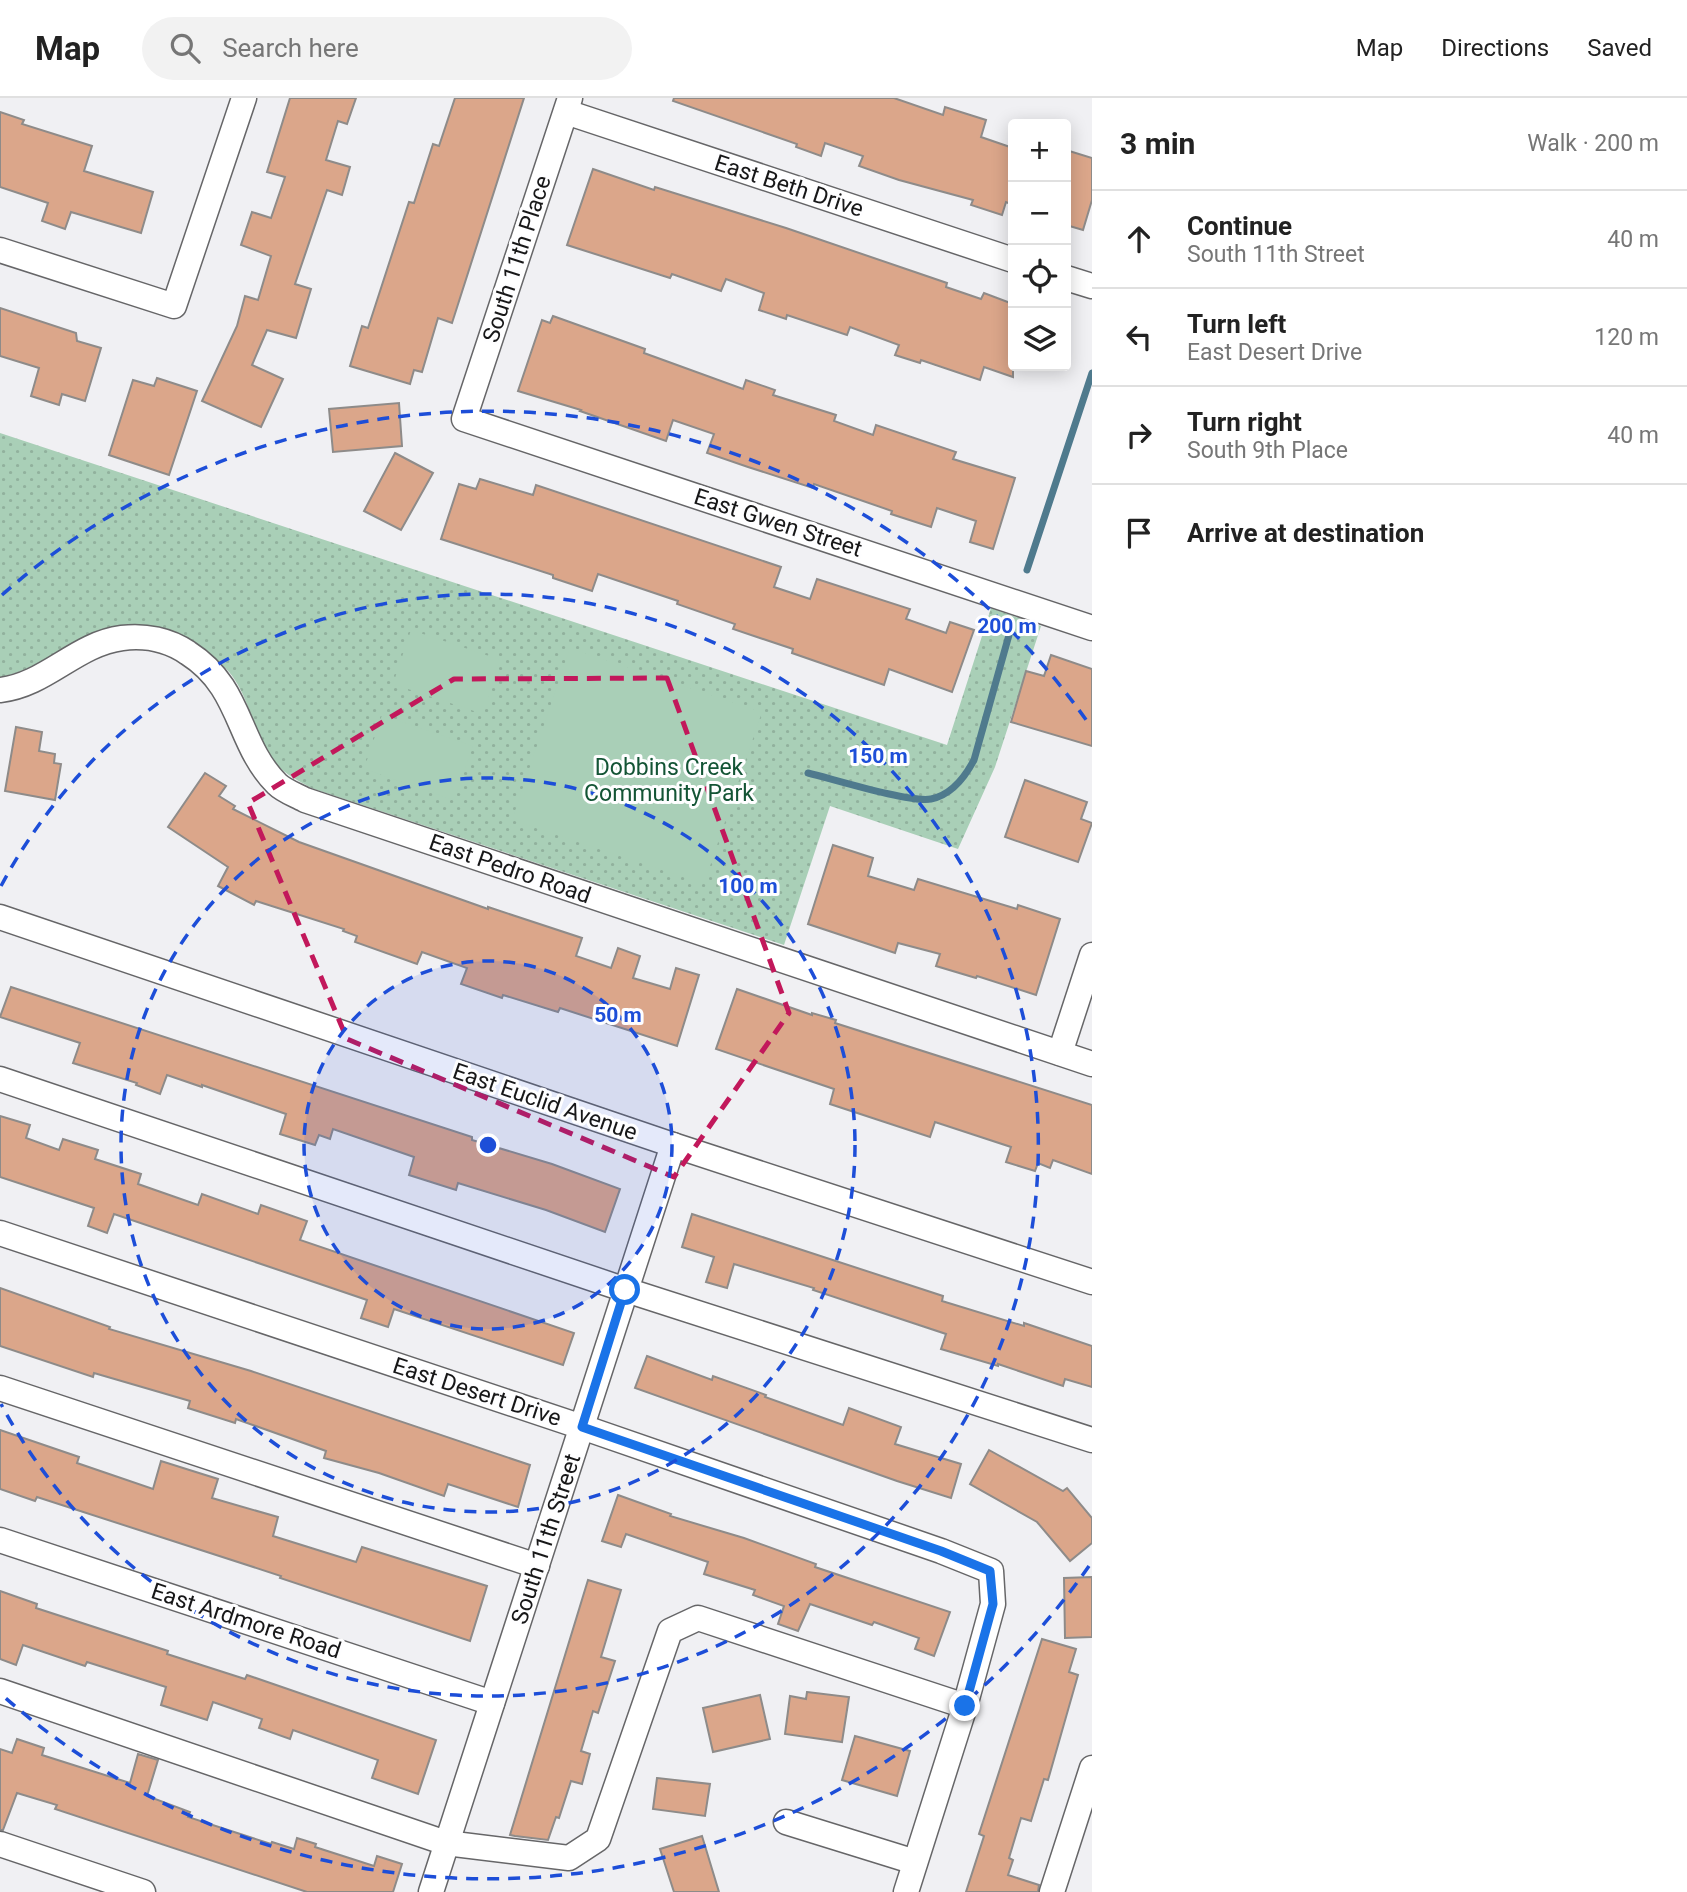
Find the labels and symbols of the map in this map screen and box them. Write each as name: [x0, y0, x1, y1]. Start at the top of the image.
street label: East Beth Drive: [711, 149, 867, 223]
street label: South 11th Place: [477, 172, 557, 346]
street label: East Gwen Street: [691, 483, 865, 563]
text: 200 m: [977, 614, 1037, 638]
text: 150 m: [848, 744, 908, 768]
park label: Dobbins Creek Community Park: [584, 754, 754, 807]
street label: East Pedro Road: [426, 829, 594, 909]
text: 100 m: [718, 874, 778, 898]
text: 50 m: [594, 1003, 642, 1027]
street label: East Euclid Avenue: [449, 1058, 641, 1146]
centre of rings: [476, 1133, 500, 1157]
route start: [609, 1274, 640, 1305]
street label: East Desert Drive: [389, 1352, 565, 1432]
street label: South 11th Street: [506, 1450, 586, 1628]
street label: East Ardmore Road: [148, 1578, 344, 1664]
route end: [949, 1690, 980, 1721]

